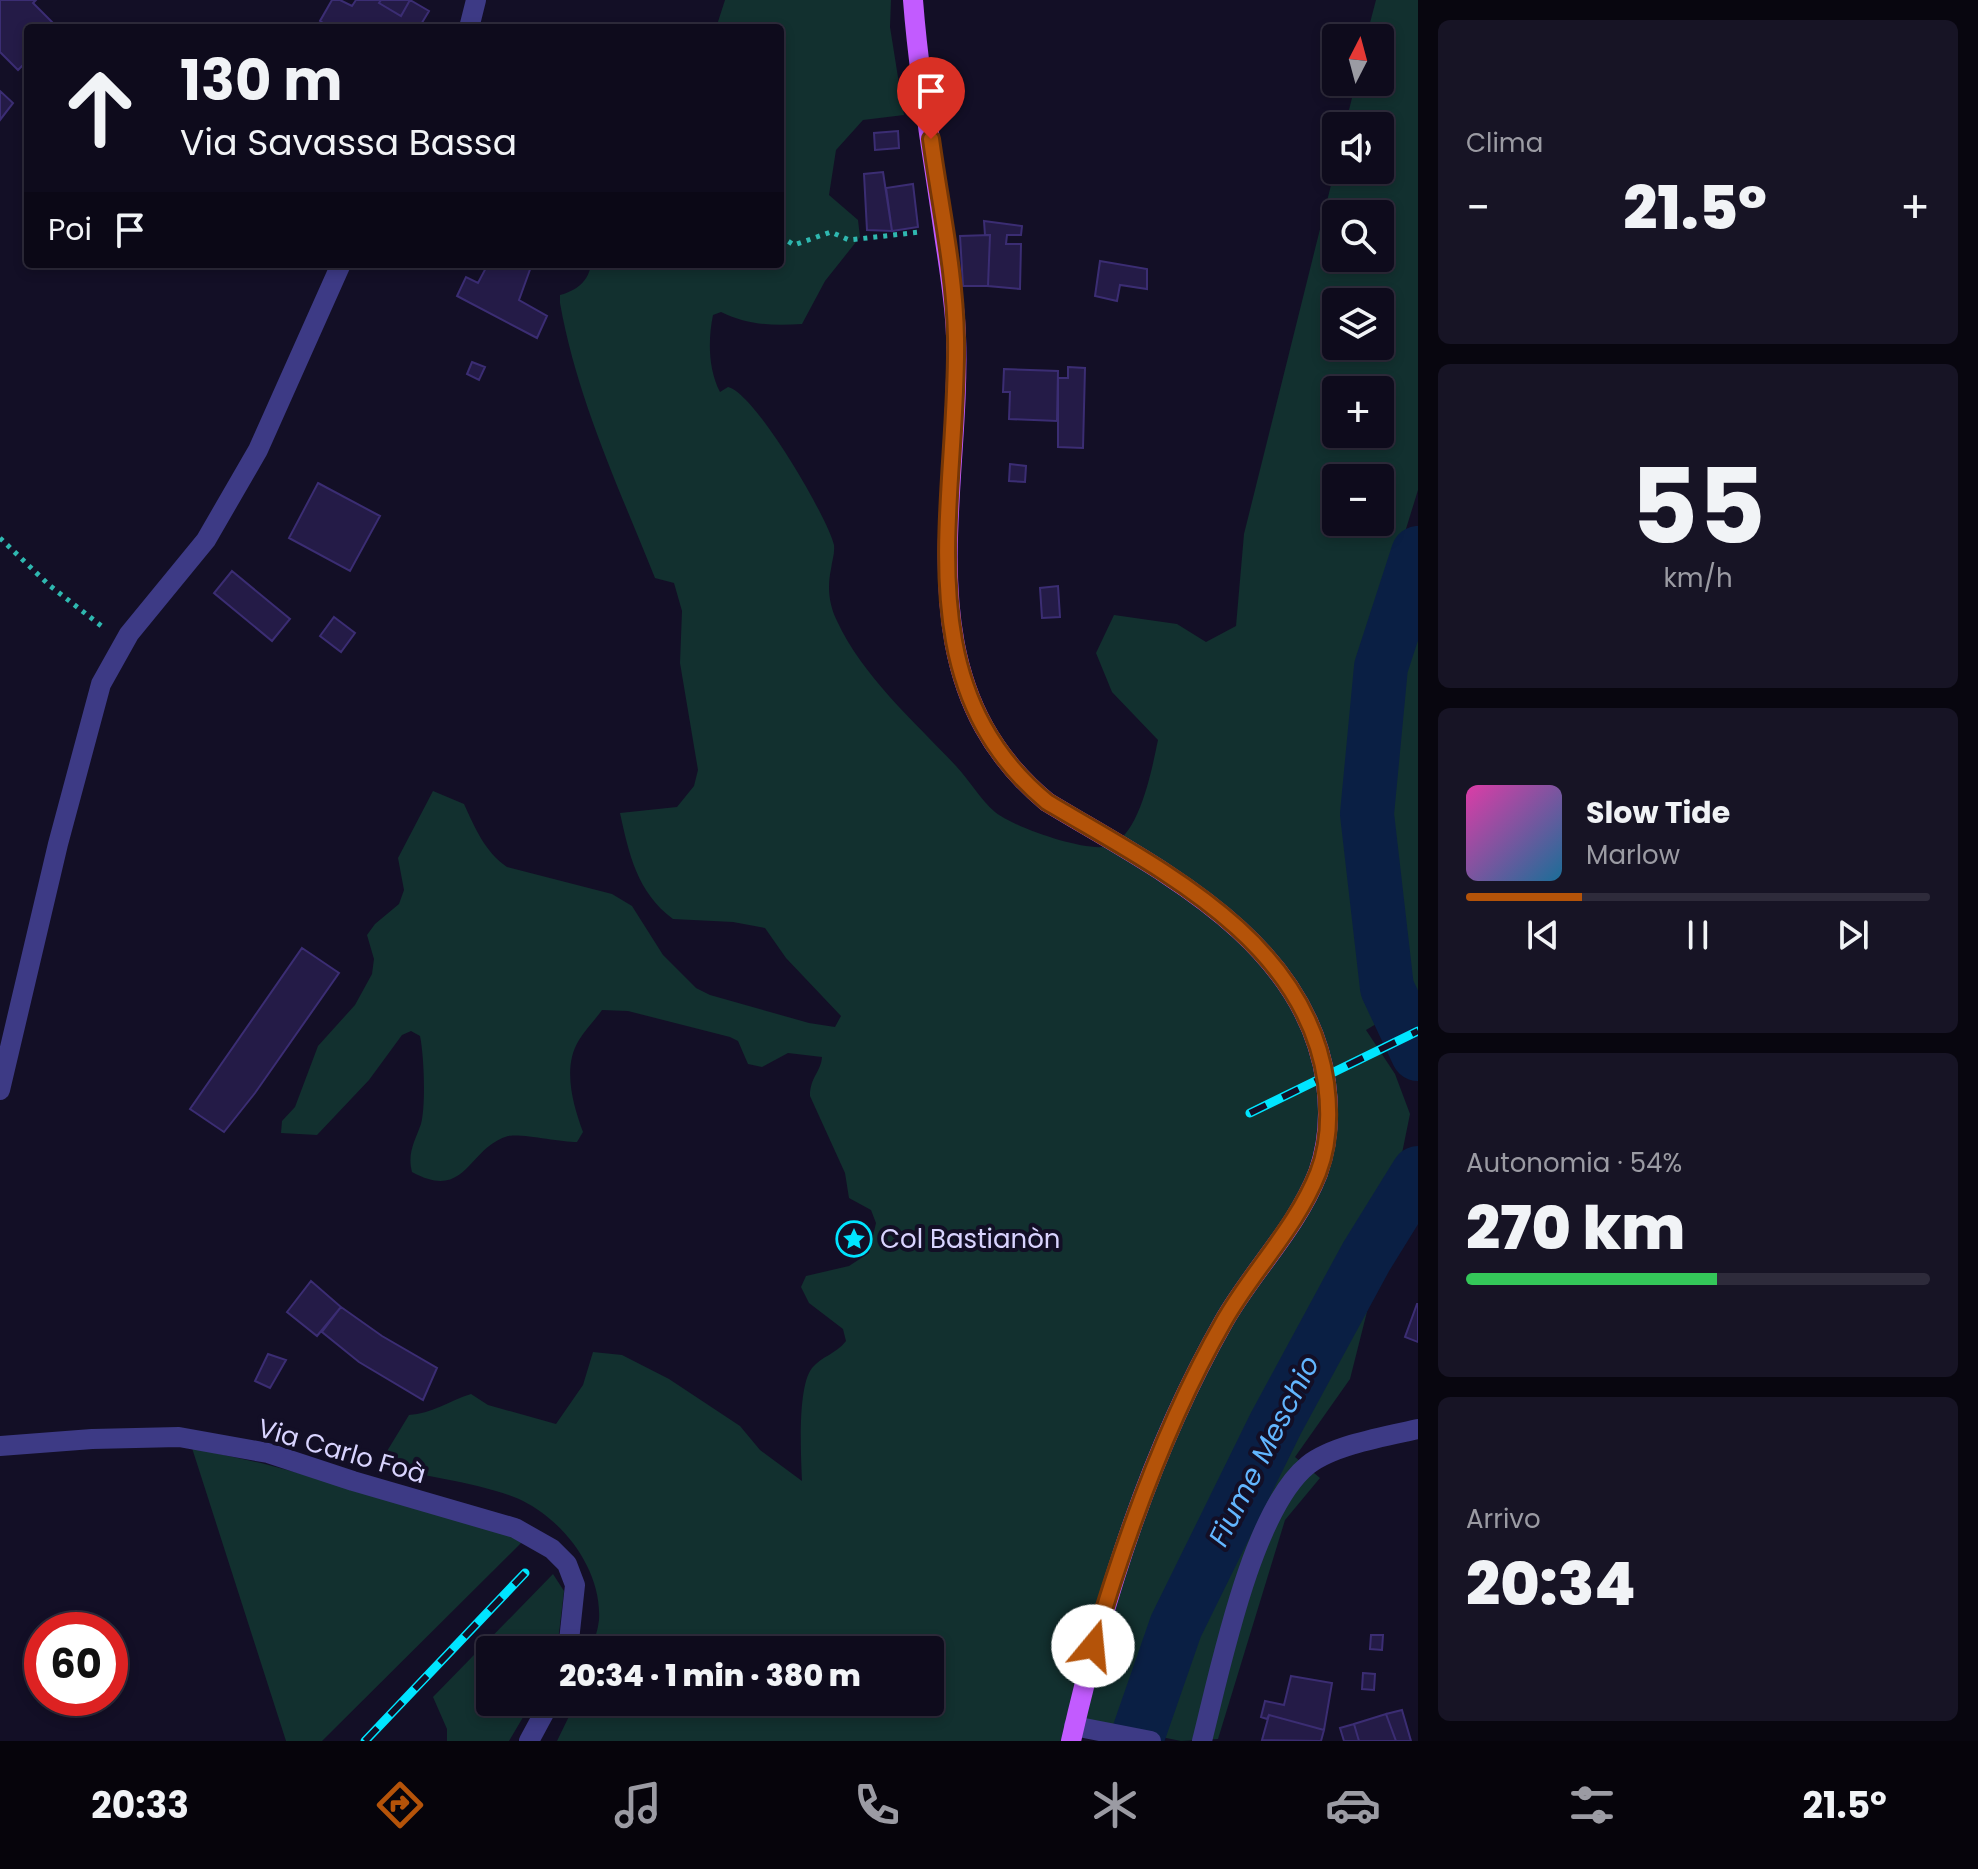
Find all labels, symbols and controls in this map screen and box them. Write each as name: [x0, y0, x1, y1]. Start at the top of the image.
north arrow: [1322, 24, 1394, 96]
map controls: [1322, 24, 1394, 536]
text: 130 m: [180, 41, 343, 120]
icon: ahead: [48, 56, 152, 160]
pin: [897, 57, 965, 139]
icon: arrive: [909, 69, 953, 113]
button: sound: [1322, 112, 1394, 184]
text: Via Savassa Bassa: [180, 117, 517, 168]
text: Clima: [1466, 125, 1543, 161]
text: 21.5°: [1623, 166, 1767, 250]
text: −: [1466, 177, 1490, 238]
text: +: [1900, 177, 1930, 238]
button: search: [1322, 200, 1394, 272]
text: Poi: [48, 208, 92, 251]
icon: arrive: [108, 208, 152, 252]
button: layers: [1322, 288, 1394, 360]
button: +: [1322, 376, 1394, 448]
text: 55: [1630, 434, 1766, 579]
button: −: [1322, 464, 1394, 536]
text: km/h: [1663, 560, 1733, 596]
text: Slow Tide: [1586, 791, 1730, 834]
text: Marlow: [1586, 837, 1680, 873]
icon: previous: [1521, 913, 1565, 957]
icon: pause: [1676, 913, 1720, 957]
icon: next: [1831, 913, 1875, 957]
text: Autonomia · 54%: [1466, 1145, 1682, 1181]
text: 270 km: [1466, 1186, 1685, 1270]
place icon: Col Bastianòn: [835, 1220, 873, 1258]
place label: Col Bastianòn: [880, 1221, 1061, 1257]
water label: Fiume Meschio: [1199, 1349, 1329, 1553]
street label: Via Carlo Foà: [254, 1410, 430, 1492]
text: Arrivo: [1466, 1501, 1541, 1537]
text: 20:34: [1466, 1542, 1636, 1626]
position arrow: [1051, 1604, 1135, 1688]
speed limit sign: 60: [24, 1612, 128, 1716]
text: 20:34 · 1 min · 380 m: [559, 1654, 861, 1697]
icon: directions: [372, 1777, 428, 1833]
icon: music: [610, 1777, 666, 1833]
icon: phone: [849, 1777, 905, 1833]
icon: climate: [1087, 1777, 1143, 1833]
icon: car: [1325, 1777, 1381, 1833]
icon: filters: [1564, 1777, 1620, 1833]
text: 20:33: [91, 1780, 189, 1831]
text: 21.5°: [1802, 1780, 1887, 1831]

